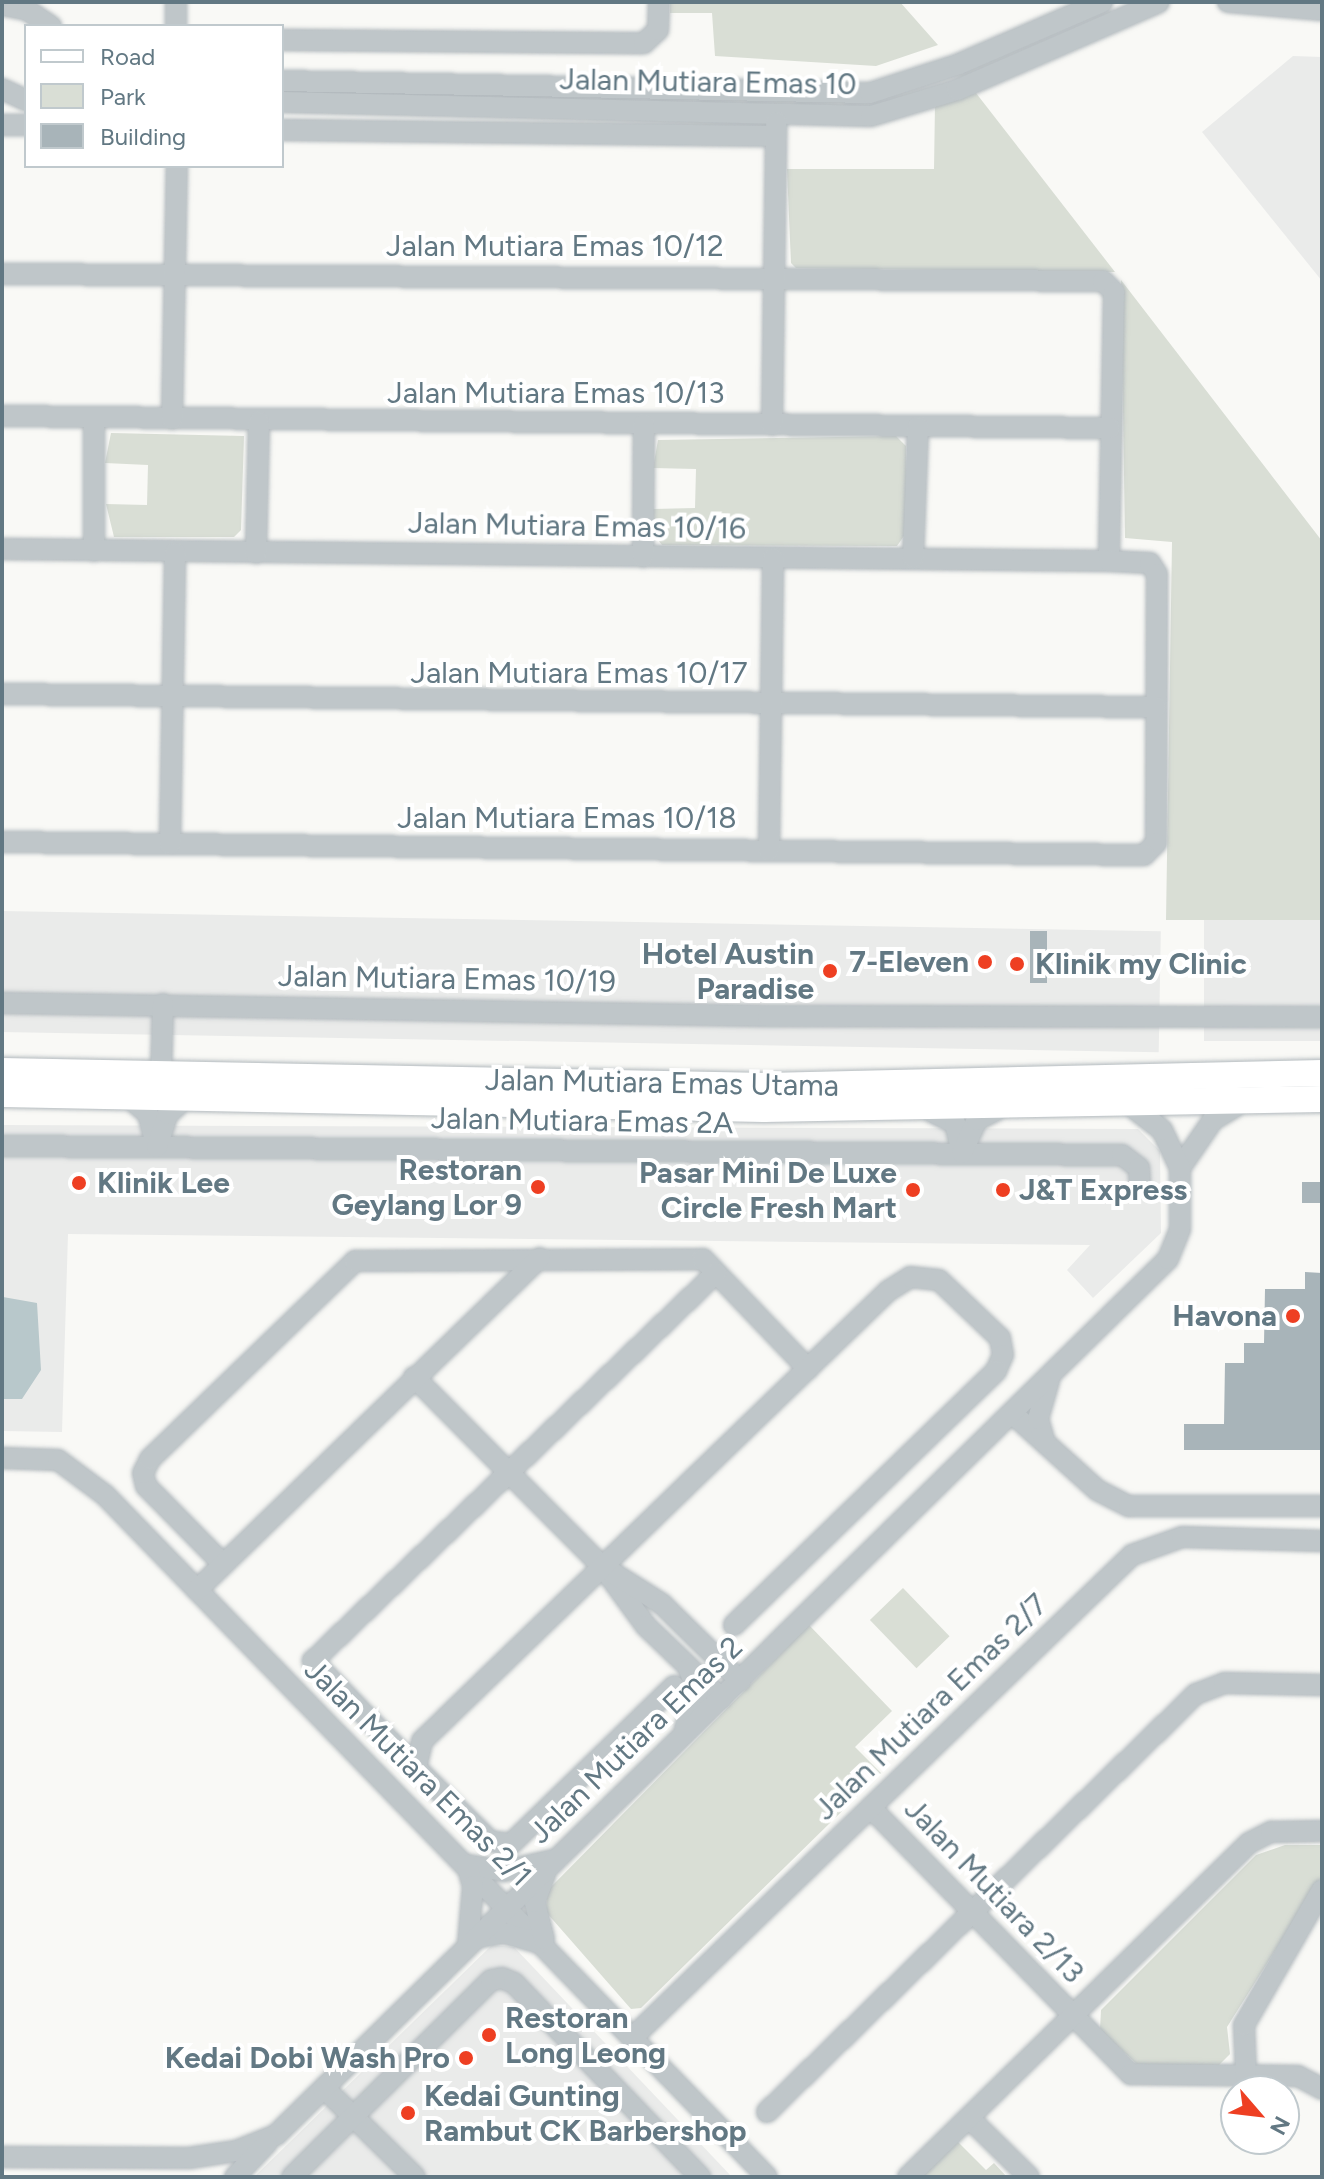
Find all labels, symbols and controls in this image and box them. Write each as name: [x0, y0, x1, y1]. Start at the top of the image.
legend: [24, 24, 284, 168]
text: Road: [100, 42, 155, 71]
street label: Jalan Mutiara Emas 10: [559, 61, 857, 103]
text: Park: [100, 82, 146, 111]
text: Building: [100, 122, 186, 151]
street label: Jalan Mutiara Emas 10/12: [386, 228, 724, 264]
street label: Jalan Mutiara Emas 10/13: [387, 375, 725, 411]
street label: Jalan Mutiara Emas 10/16: [408, 505, 746, 547]
street label: Jalan Mutiara Emas 10/17: [410, 655, 748, 691]
street label: Jalan Mutiara Emas 10/18: [397, 800, 737, 836]
place label: Hotel Austin Paradise: [642, 936, 814, 1006]
place label: 7-Eleven: [849, 944, 969, 980]
place label: Klinik my Clinic: [1035, 946, 1247, 982]
marker: 7-Eleven: [976, 953, 994, 971]
marker: Klinik my Clinic: [1006, 953, 1028, 975]
street label: Jalan Mutiara Emas 10/19: [278, 958, 616, 1000]
marker: Hotel Austin Paradise: [821, 962, 839, 980]
street label: Jalan Mutiara Emas Utama: [485, 1062, 839, 1104]
street label: Jalan Mutiara Emas 2A: [430, 1100, 734, 1142]
place label: Restoran Geylang Lor 9: [331, 1152, 522, 1222]
place label: Pasar Mini De Luxe Circle Fresh Mart: [639, 1155, 897, 1226]
place label: Klinik Lee: [97, 1165, 230, 1201]
marker: Klinik Lee: [68, 1172, 90, 1194]
place label: J&T Express: [1019, 1172, 1187, 1208]
marker: Restoran Geylang Lor 9: [529, 1178, 547, 1196]
marker: Pasar Mini De Luxe Circle Fresh Mart: [904, 1181, 922, 1199]
marker: J&T Express: [994, 1181, 1012, 1199]
place label: Havona: [1172, 1298, 1277, 1334]
marker: Havona: [1284, 1307, 1302, 1325]
street label: Jalan Mutiara Emas 2/7: [807, 1586, 1055, 1828]
street label: Jalan Mutiara Emas 2: [522, 1629, 750, 1851]
street label: Jalan Mutiara Emas 2/1: [297, 1652, 539, 1894]
street label: Jalan Mutiara 2/13: [897, 1791, 1091, 1991]
place label: Restoran Long Leong: [505, 2000, 666, 2070]
marker: Restoran Long Leong: [480, 2026, 498, 2044]
place label: Kedai Dobi Wash Pro: [165, 2040, 450, 2076]
marker: Kedai Dobi Wash Pro: [457, 2049, 475, 2067]
north arrow: [1220, 2075, 1300, 2155]
place label: Kedai Gunting Rambut CK Barbershop: [424, 2078, 747, 2148]
marker: Kedai Gunting Rambut CK Barbershop: [399, 2104, 417, 2122]
text: N: [1264, 2112, 1296, 2139]

